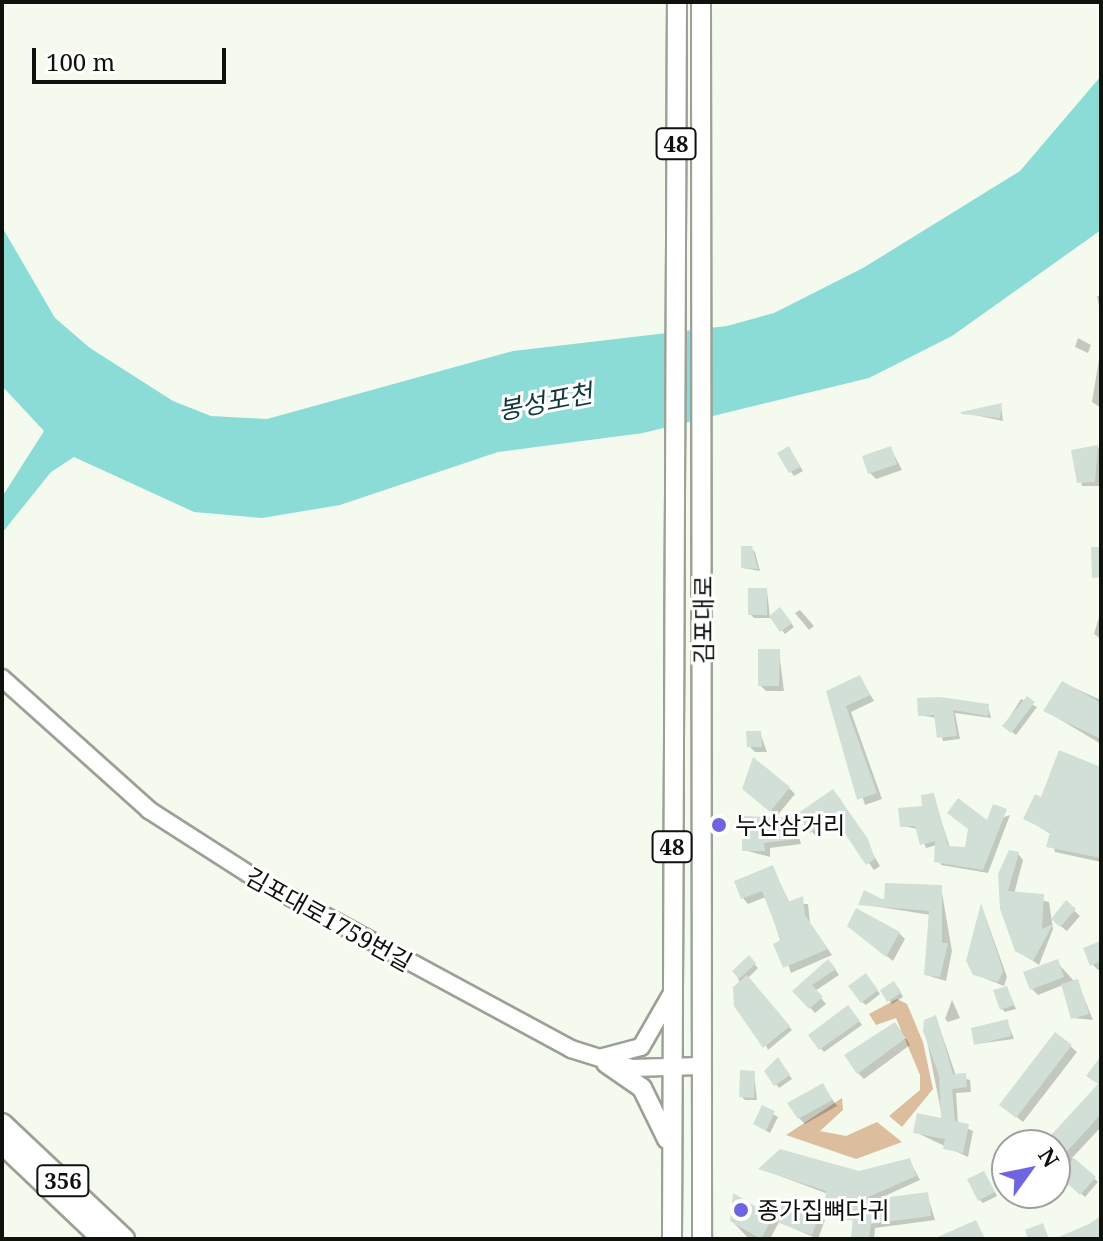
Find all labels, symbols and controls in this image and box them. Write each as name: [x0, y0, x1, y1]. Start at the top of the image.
scale bar: [36, 32, 230, 82]
text: 100 m: [46, 45, 115, 78]
road number: 48: [654, 126, 698, 162]
water label: 봉성포천: [495, 378, 595, 426]
street label: 김포대로: [689, 576, 717, 664]
place label: 누산삼거리: [735, 811, 845, 839]
marker: 누산삼거리: [710, 816, 728, 834]
road number: 48: [650, 829, 694, 865]
street label: 김포대로1759번길: [241, 861, 417, 977]
north arrow: [991, 1129, 1071, 1209]
text: N: [1032, 1142, 1067, 1172]
road number: 356: [35, 1163, 91, 1199]
place label: 종가집뼈다귀: [757, 1196, 889, 1224]
marker: 종가집뼈다귀: [732, 1201, 750, 1219]

